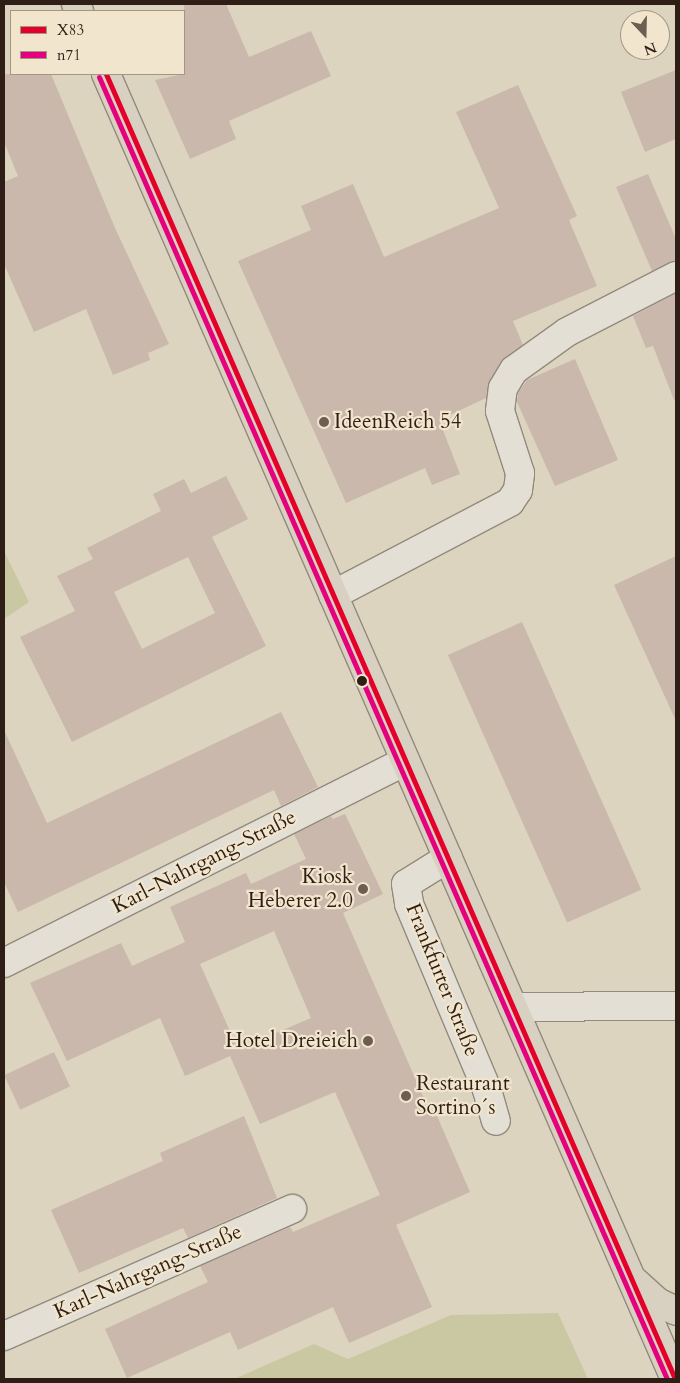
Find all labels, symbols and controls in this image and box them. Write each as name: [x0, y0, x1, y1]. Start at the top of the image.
legend: [10, 10, 185, 75]
north arrow: [620, 10, 670, 60]
text: X83: [57, 20, 84, 40]
text: N: [641, 37, 659, 60]
text: n71: [57, 45, 81, 65]
place label: IdeenReich 54: [334, 409, 462, 435]
marker: IdeenReich 54: [318, 416, 330, 428]
unlabelled marker: [357, 676, 367, 686]
street label: Karl-Nahrgang-Straße: [108, 805, 300, 919]
place label: Kiosk Heberer 2.0: [248, 864, 353, 914]
marker: Kiosk Heberer 2.0: [357, 883, 369, 895]
street label: Frankfurter Straße: [400, 900, 484, 1060]
place label: Hotel Dreieich: [225, 1028, 358, 1054]
marker: Hotel Dreieich: [362, 1035, 374, 1047]
place label: Restaurant Sortino´s: [416, 1071, 510, 1121]
marker: Restaurant Sortino´s: [400, 1090, 412, 1102]
street label: Karl-Nahrgang-Straße: [50, 1219, 246, 1325]

